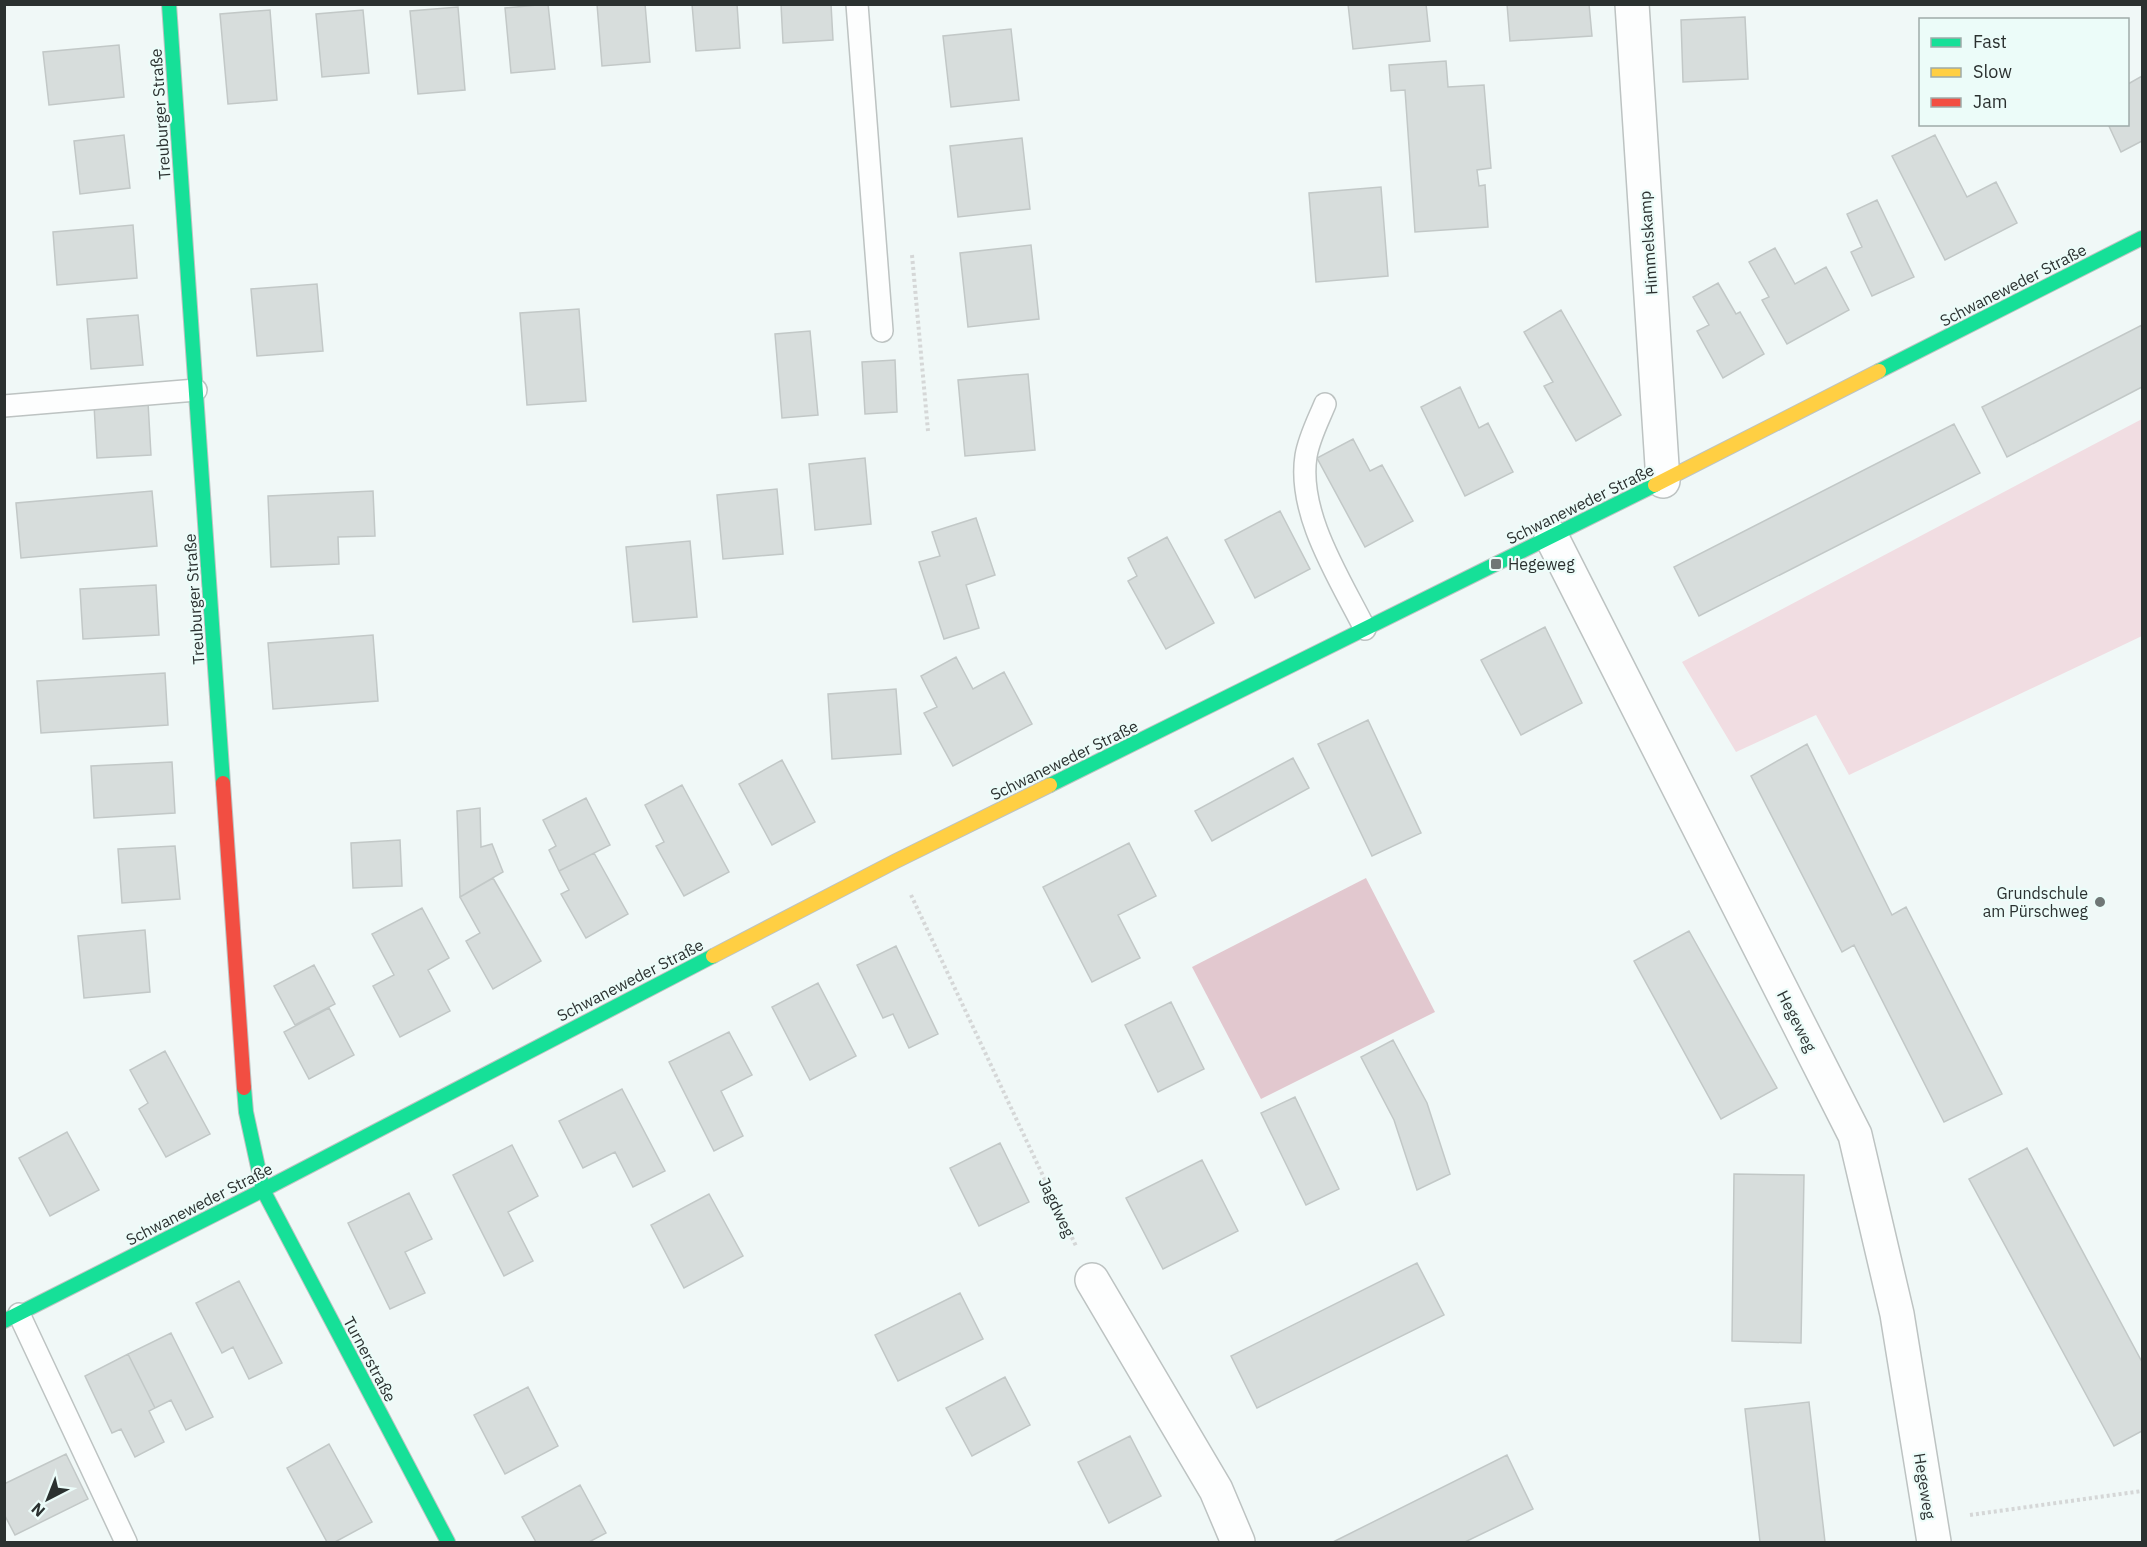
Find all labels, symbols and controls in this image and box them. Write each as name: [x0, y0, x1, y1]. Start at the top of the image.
legend: [1919, 18, 2129, 126]
text: Fast: [1973, 30, 2007, 53]
street label: Treuburger Straße: [145, 48, 175, 180]
text: Slow: [1973, 60, 2012, 83]
text: Jam: [1973, 90, 2008, 113]
street label: Himmelskamp: [1634, 190, 1662, 296]
street label: Schwaneweder Straße: [1936, 239, 2090, 331]
street label: Schwaneweder Straße: [1503, 459, 1657, 548]
street label: Treuburger Straße: [179, 533, 209, 665]
place label: Hegeweg: [1508, 554, 1575, 574]
marker: Hegeweg: [1489, 557, 1503, 571]
street label: Schwaneweder Straße: [987, 715, 1141, 804]
place label: Grundschule am Pürschweg: [1983, 883, 2089, 921]
marker: Grundschule am Pürschweg: [2093, 895, 2107, 909]
street label: Schwaneweder Straße: [553, 934, 707, 1026]
street label: Hegeweg: [1773, 987, 1821, 1056]
street label: Schwaneweder Straße: [122, 1158, 276, 1250]
street label: Jagdweg: [1034, 1174, 1080, 1241]
street label: Turnerstraße: [339, 1313, 401, 1405]
street label: Hegeweg: [1910, 1452, 1940, 1521]
north arrow: [18, 1469, 78, 1529]
text: N: [27, 1499, 49, 1521]

